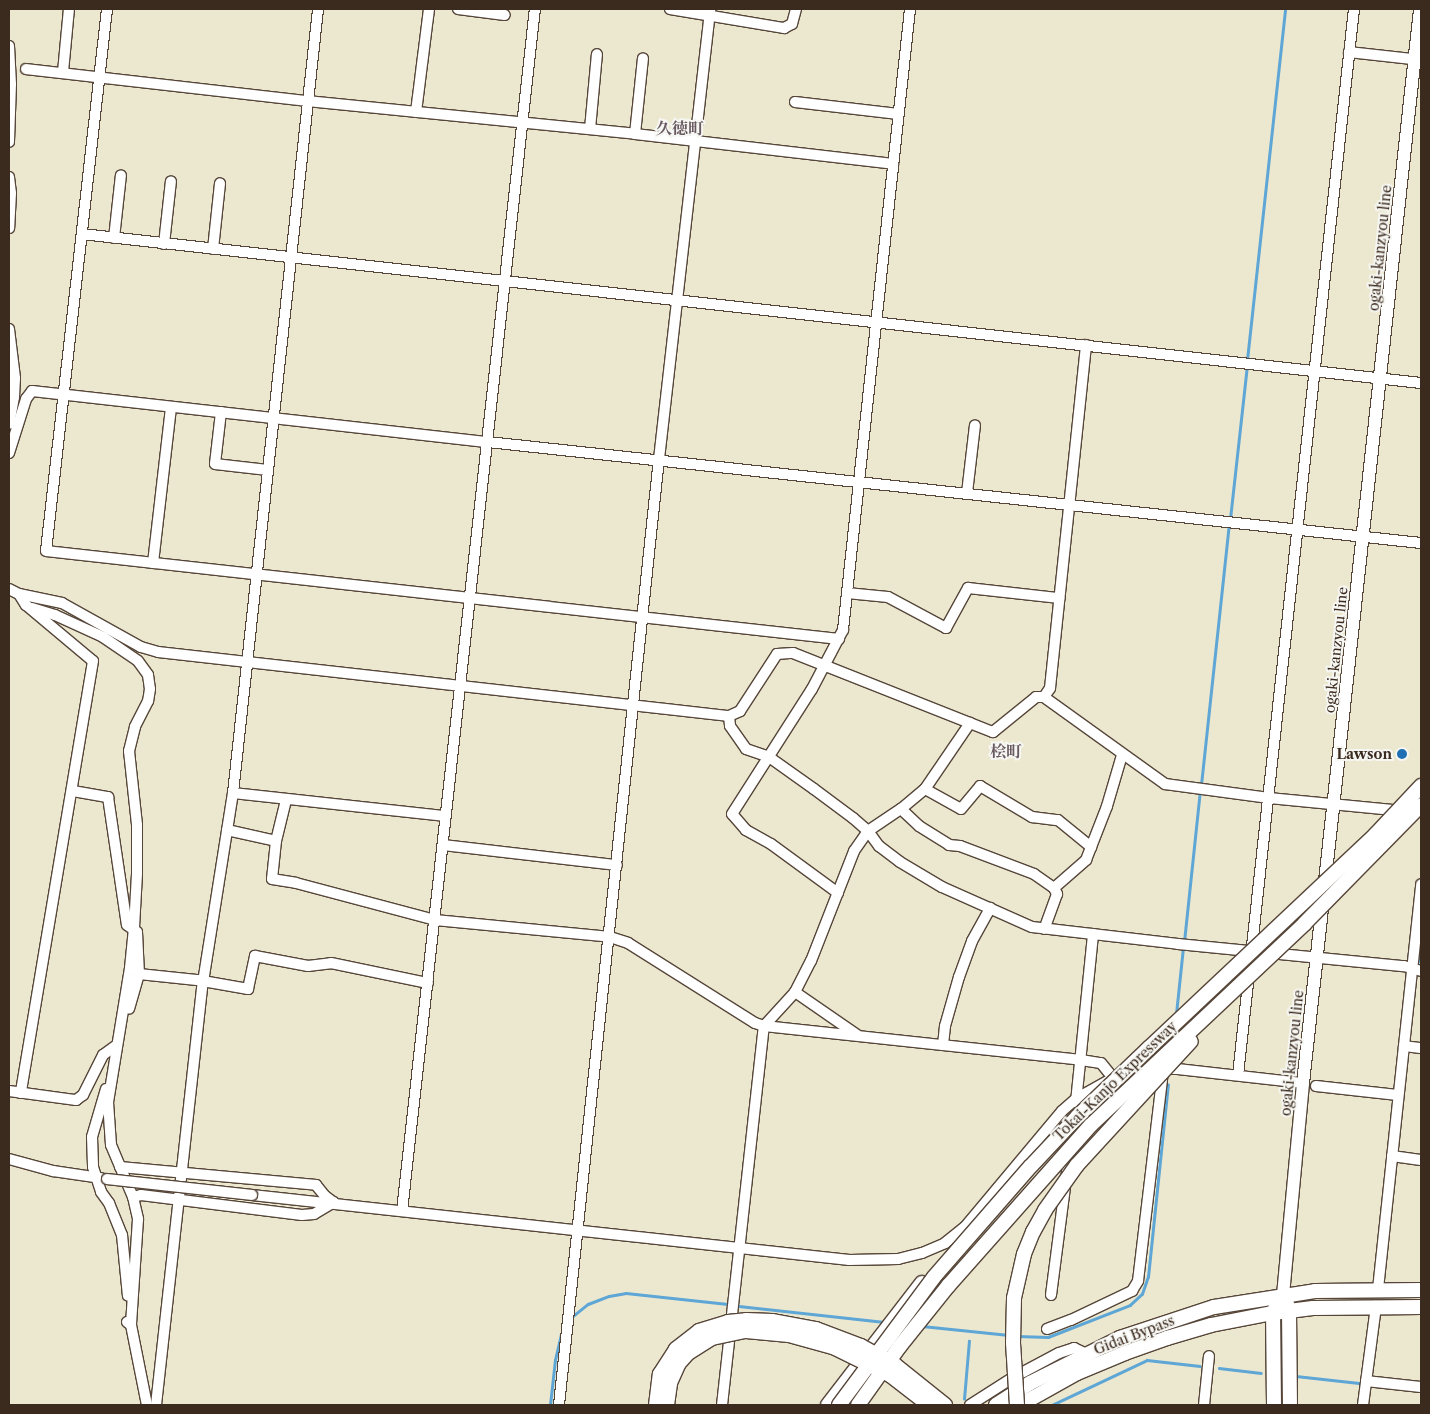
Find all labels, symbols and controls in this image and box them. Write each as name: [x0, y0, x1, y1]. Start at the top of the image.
district label: 久徳町: [656, 118, 704, 138]
street label: ogaki-kanzyou line: [1365, 184, 1395, 312]
street label: ogaki-kanzyou line: [1321, 586, 1351, 714]
district label: 桧町: [990, 741, 1022, 761]
place label: Lawson: [1336, 746, 1392, 762]
marker: Lawson: [1396, 748, 1408, 760]
street label: ogaki-kanzyou line: [1277, 989, 1307, 1117]
street label: Tokai-Kanjo Expressway: [1050, 1018, 1180, 1144]
street label: Gidai Bypass: [1091, 1312, 1177, 1358]

